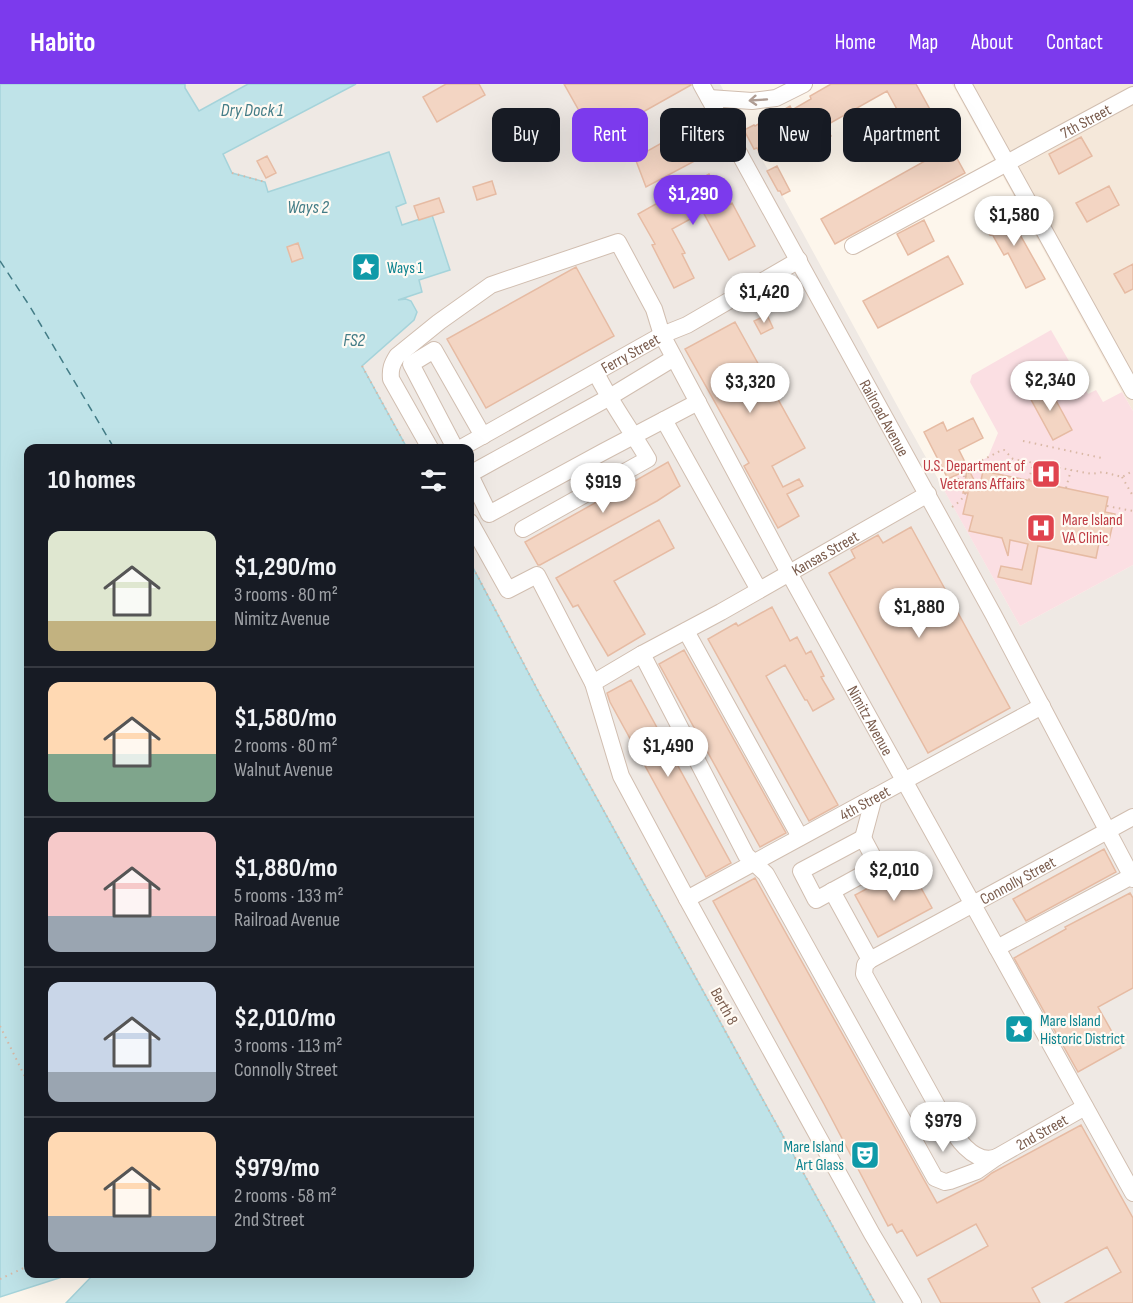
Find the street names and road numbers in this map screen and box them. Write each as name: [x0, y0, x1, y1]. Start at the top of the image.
street label: 7th Street: [1058, 101, 1115, 143]
street label: Ferry Street: [598, 330, 664, 378]
street label: Railroad Avenue: [855, 377, 912, 460]
street label: Kansas Street: [789, 527, 863, 581]
street label: Nimitz Avenue: [842, 683, 896, 759]
street label: 4th Street: [837, 782, 894, 825]
street label: Connolly Street: [977, 853, 1059, 909]
street label: Berth 8: [706, 985, 742, 1029]
street label: 2nd Street: [1013, 1111, 1072, 1155]

